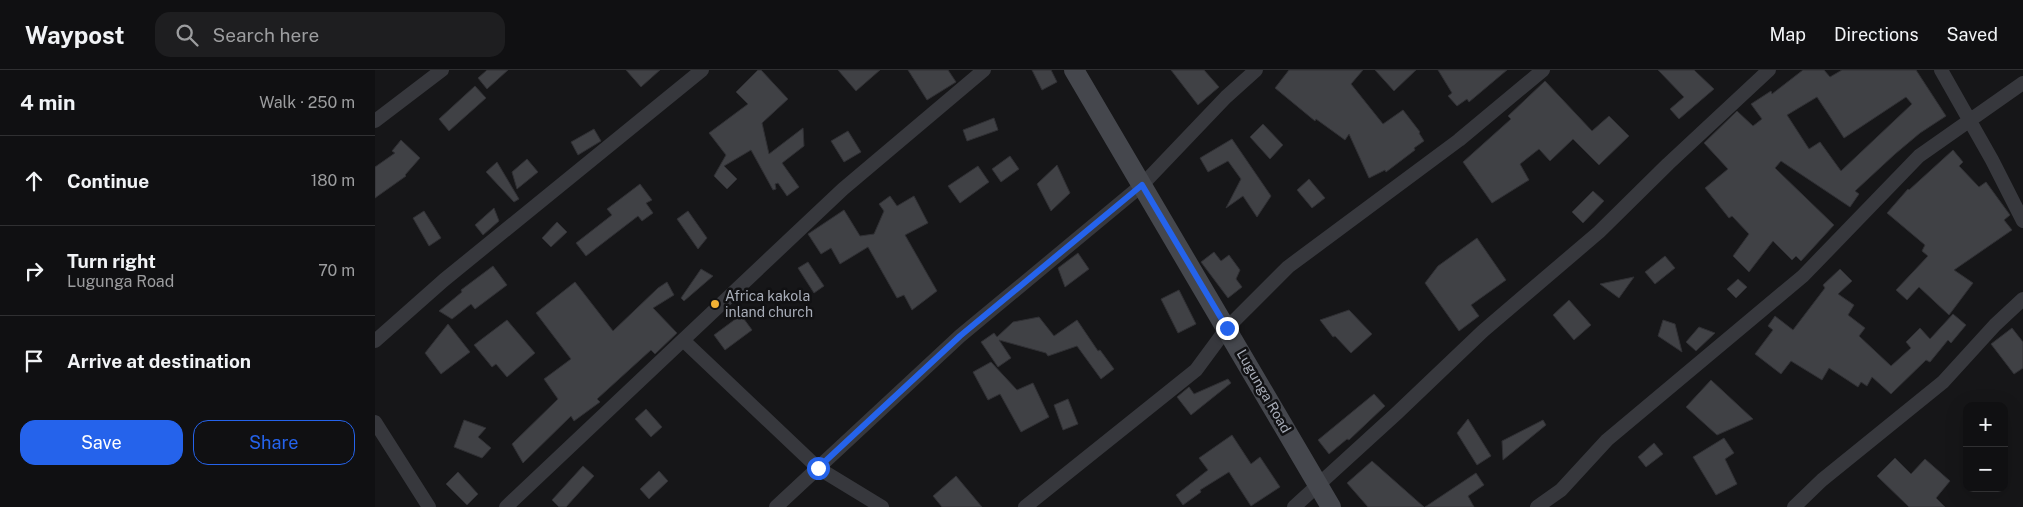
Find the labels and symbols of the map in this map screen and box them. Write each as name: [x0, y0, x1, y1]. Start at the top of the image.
place label: Africa kakola inland church: [725, 288, 813, 320]
marker: Africa kakola inland church: [709, 298, 721, 310]
route end: [1216, 317, 1239, 340]
street label: Lugunga Road: [1234, 346, 1294, 436]
route start: [807, 457, 830, 480]

